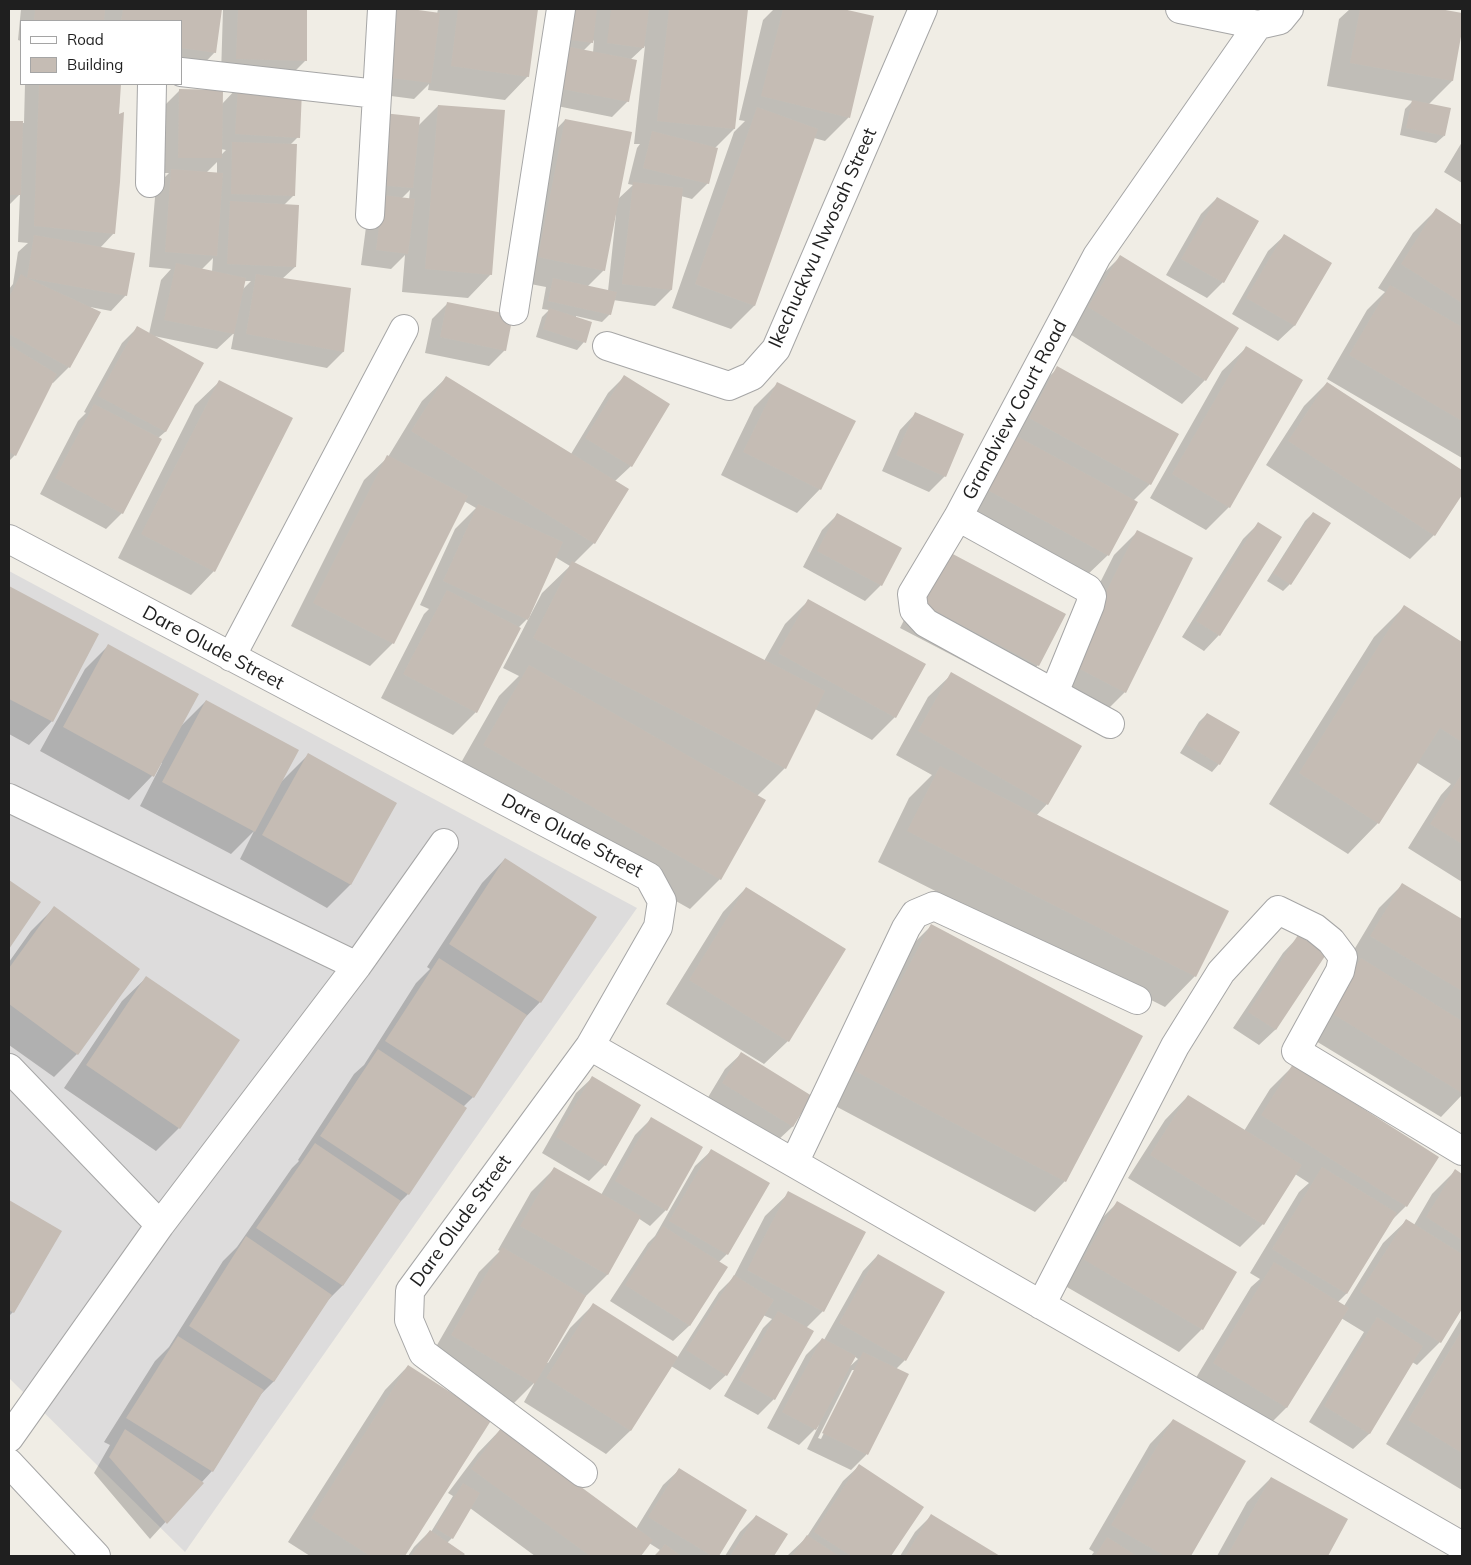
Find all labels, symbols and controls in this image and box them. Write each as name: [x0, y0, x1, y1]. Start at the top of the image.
legend: [20, 20, 182, 85]
text: Road: [67, 30, 104, 49]
text: Building: [67, 55, 123, 74]
street label: Ikechuckwu Nwosah Street: [764, 124, 882, 352]
street label: Grandview Court Road: [958, 316, 1072, 504]
street label: Dare Olude Street: [138, 601, 288, 695]
street label: Dare Olude Street: [497, 789, 647, 883]
street label: Dare Olude Street: [406, 1151, 516, 1291]

